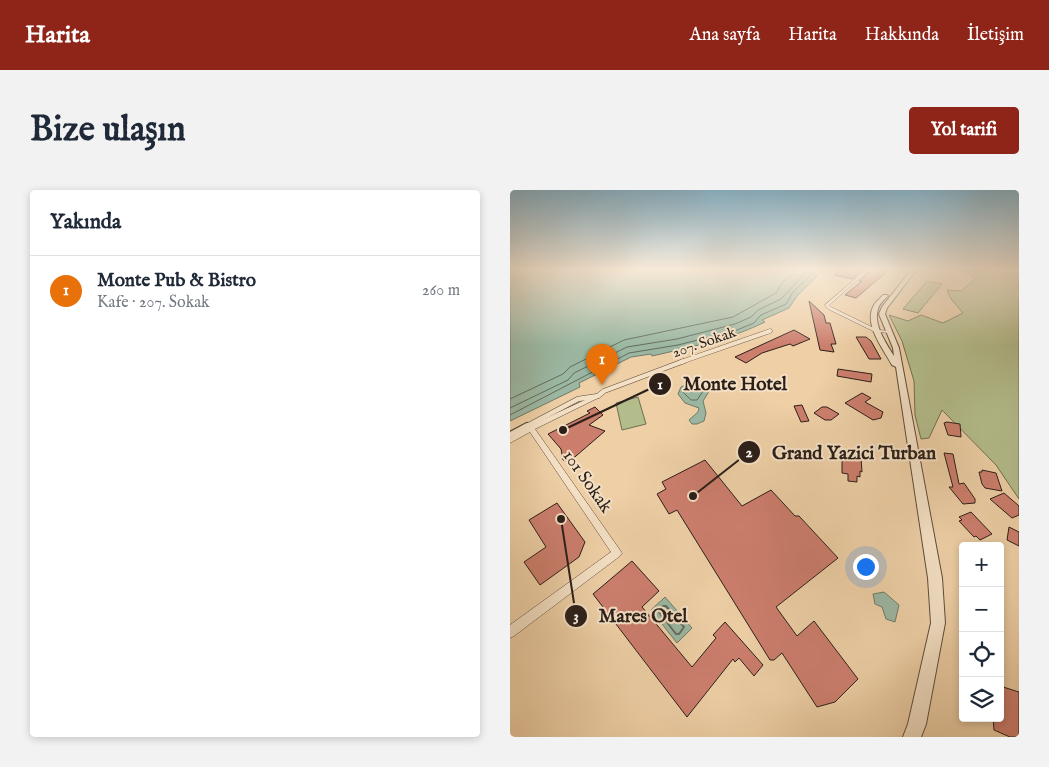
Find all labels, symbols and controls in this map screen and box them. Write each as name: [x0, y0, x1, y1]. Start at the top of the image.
text: Harita: [25, 20, 90, 51]
text: Ana sayfa: [690, 24, 760, 47]
text: Harita: [788, 24, 837, 47]
text: Hakkında: [865, 24, 939, 47]
text: İletişim: [967, 24, 1024, 47]
button: Yol tarifi: [909, 107, 1019, 154]
text: Bize ulaşın: [30, 108, 186, 153]
text: Yakında: [50, 209, 121, 236]
text: Monte Pub & Bistro: [97, 269, 256, 293]
text: 1: [63, 281, 69, 301]
text: 260 m: [422, 281, 460, 301]
text: Kafe · 207. Sokak: [97, 293, 210, 313]
street label: 207. Sokak: [670, 322, 739, 362]
pin: 1: [586, 344, 618, 385]
callout: Monte Hotel: [648, 367, 797, 401]
text: Monte Hotel: [683, 373, 788, 397]
text: 1: [657, 375, 663, 394]
callout: Grand Yazici Turban: [737, 435, 946, 469]
text: Grand Yazici Turban: [772, 442, 936, 466]
text: 2: [745, 443, 753, 462]
street label: 101 Sokak: [557, 446, 617, 518]
map controls: [959, 542, 1004, 722]
button: +: [959, 542, 1004, 587]
your location: [853, 554, 879, 580]
button: −: [959, 587, 1004, 632]
callout: Mares Otel: [564, 599, 697, 633]
text: Mares Otel: [599, 605, 688, 629]
text: 3: [573, 607, 579, 626]
button: locate: [959, 632, 1004, 677]
button: layers: [959, 677, 1004, 722]

